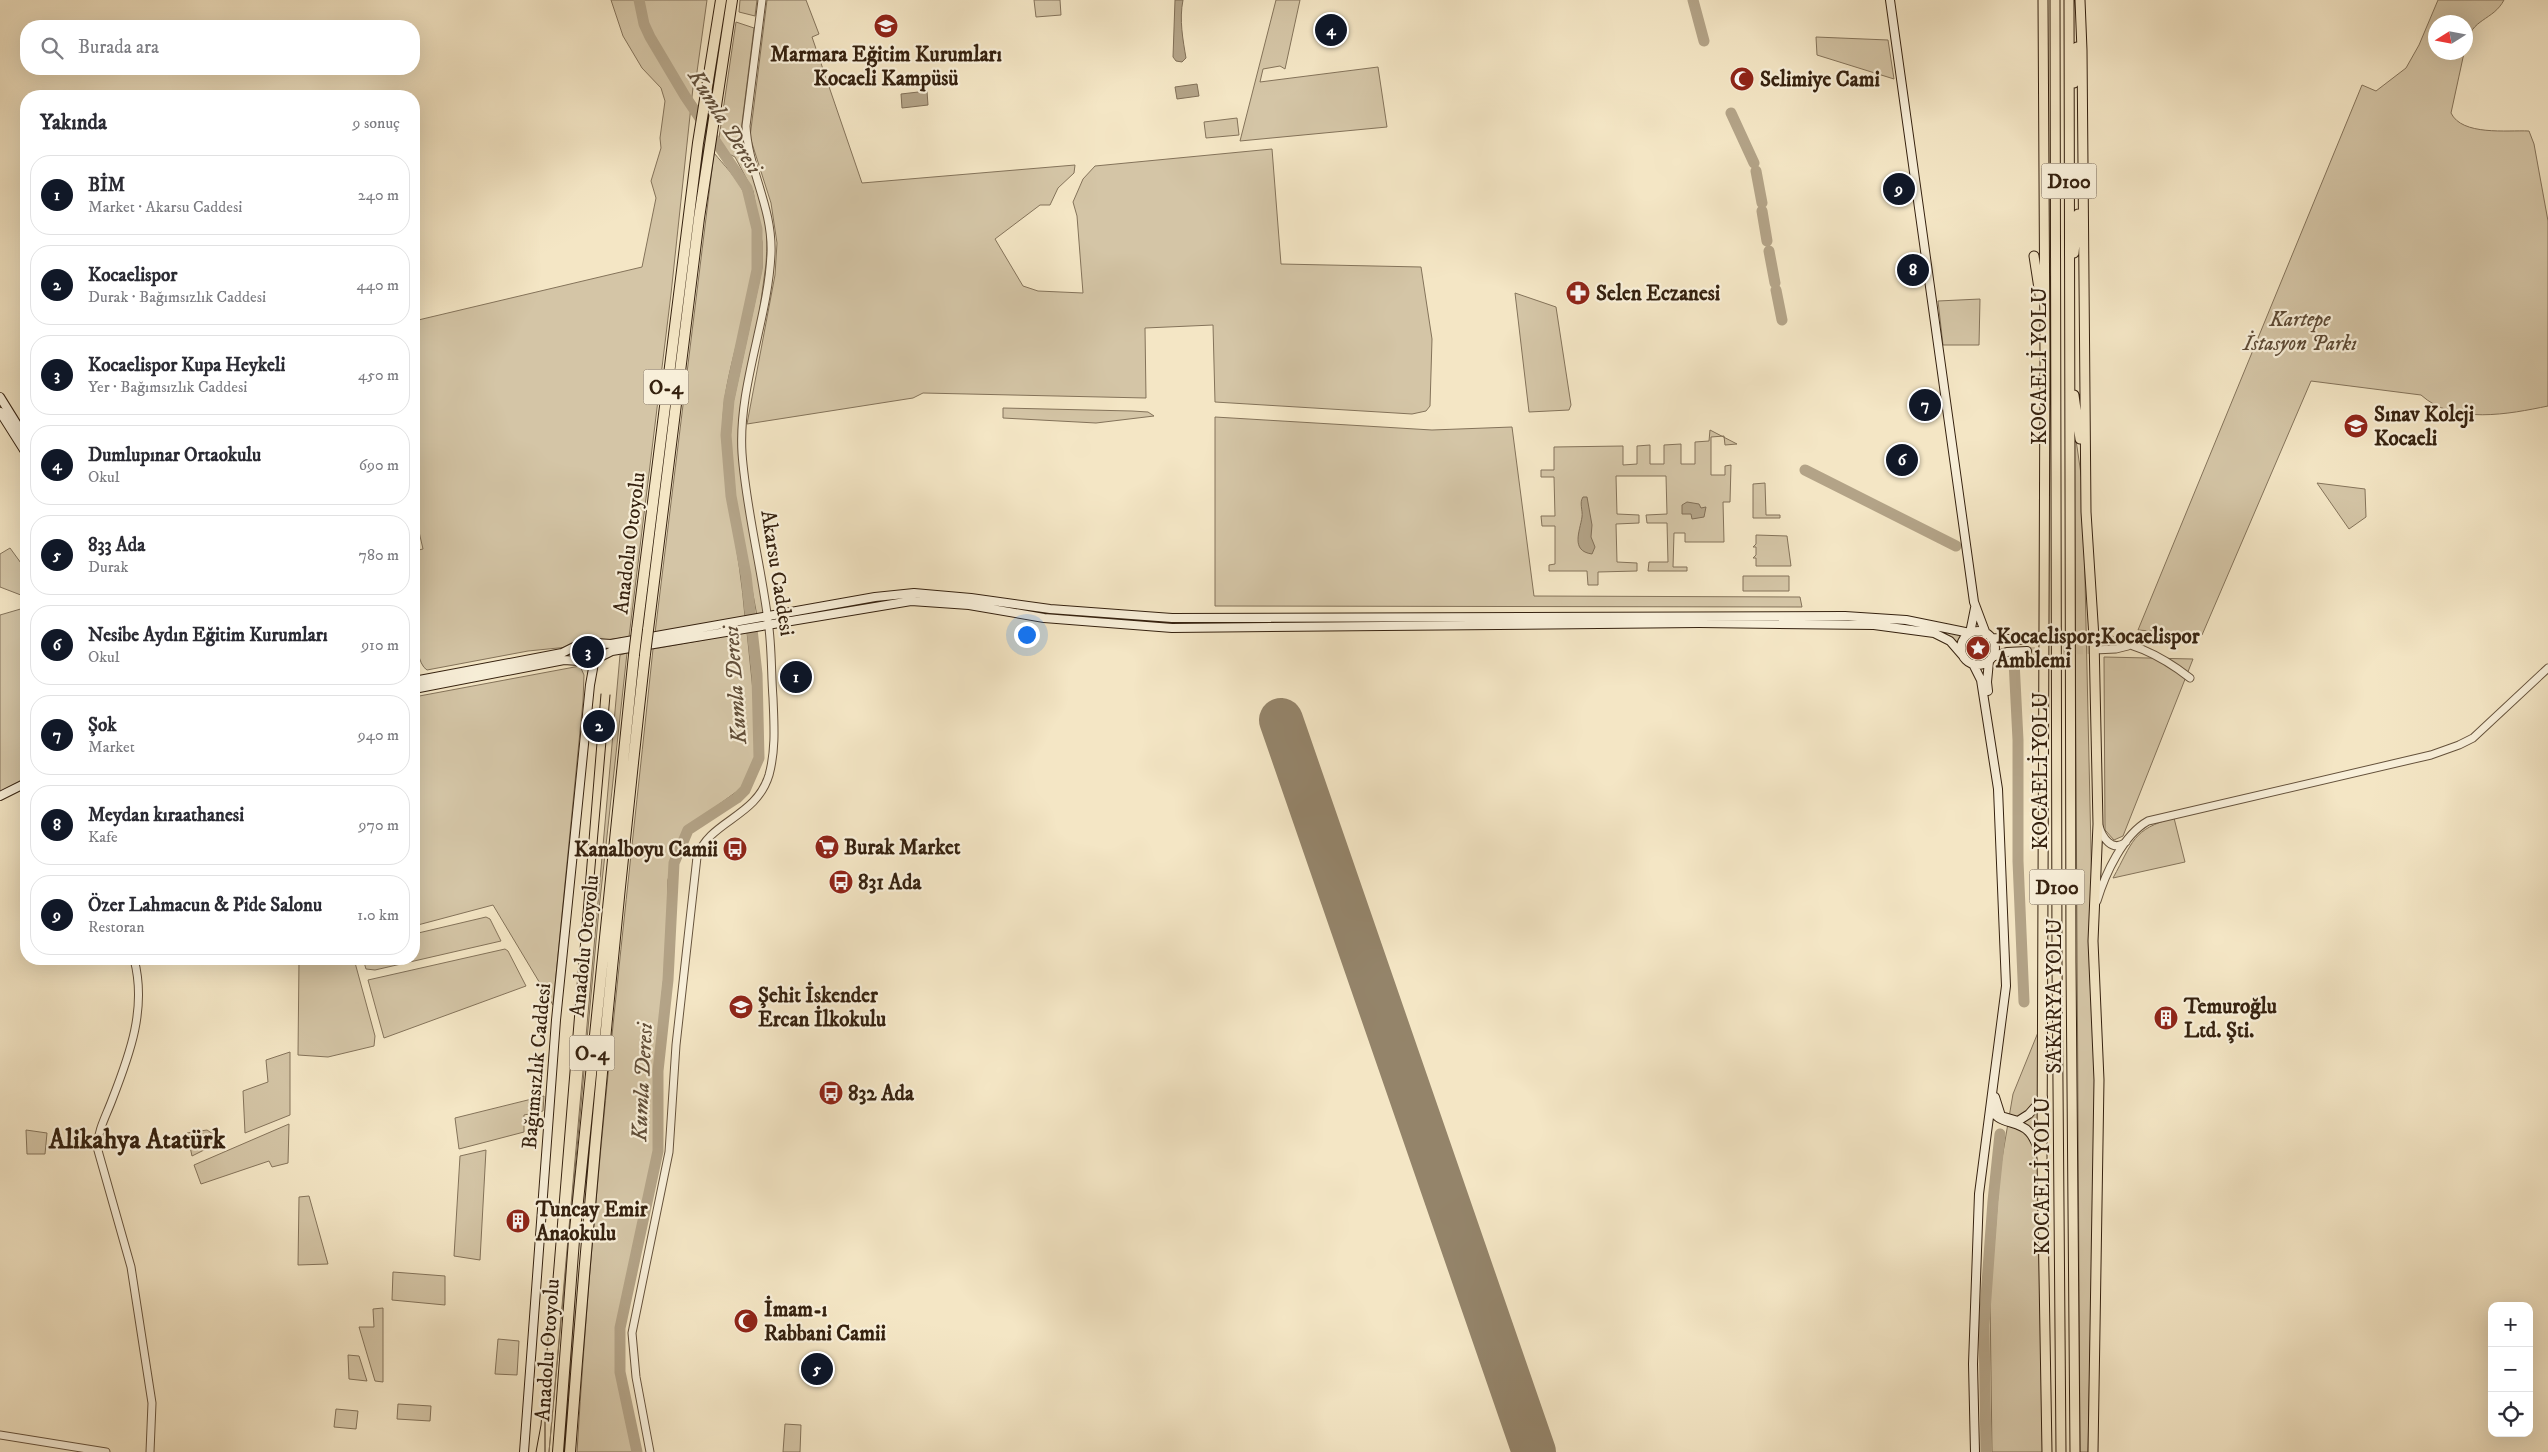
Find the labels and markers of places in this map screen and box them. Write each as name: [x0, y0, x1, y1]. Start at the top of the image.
pin: 4: [1315, 11, 1347, 49]
school or university icon: Marmara Eğitim Kurumları Kocaeli Kampüsü: [873, 13, 899, 39]
place label: Marmara Eğitim Kurumları Kocaeli Kampüsü: [770, 42, 1002, 92]
mosque icon: Selimiye Cami: [1729, 66, 1755, 92]
place label: Selimiye Cami: [1760, 67, 1880, 93]
pin: 9: [1883, 170, 1915, 208]
pin: 8: [1897, 251, 1929, 289]
pharmacy icon: Selen Eczanesi: [1565, 280, 1591, 306]
place label: Selen Eczanesi: [1596, 281, 1721, 307]
pin: 7: [1909, 386, 1941, 424]
place label: Sınav Koleji Kocaeli: [2374, 402, 2475, 452]
school or university icon: Sınav Koleji Kocaeli: [2343, 413, 2369, 439]
pin: 6: [1886, 441, 1918, 479]
place label: Kocaelispor;Kocaelispor Amblemi: [1995, 624, 2201, 674]
pin: 3: [572, 633, 604, 671]
place icon: Kocaelispor;Kocaelispor Amblemi: [1965, 635, 1991, 661]
pin: 1: [780, 658, 812, 696]
pin: 2: [583, 707, 615, 745]
supermarket icon: Burak Market: [814, 834, 840, 860]
place label: Burak Market: [844, 835, 961, 861]
bus stop icon: Kanalboyu Camii: [722, 836, 748, 862]
place label: Kanalboyu Camii: [574, 837, 719, 863]
bus stop icon: 831 Ada: [828, 869, 854, 895]
place label: 831 Ada: [858, 870, 922, 896]
place label: Şehit İskender Ercan İlkokulu: [758, 981, 886, 1033]
school or university icon: Şehit İskender Ercan İlkokulu: [728, 994, 754, 1020]
place label: Temuroğlu Ltd. Şti.: [2183, 994, 2277, 1044]
building icon: Temuroğlu Ltd. Şti.: [2153, 1005, 2179, 1031]
bus stop icon: 832 Ada: [818, 1080, 844, 1106]
place label: 832 Ada: [848, 1081, 915, 1107]
place label: Tuncay Emir Anaokulu: [535, 1197, 649, 1247]
building icon: Tuncay Emir Anaokulu: [505, 1208, 531, 1234]
place label: İmam-ı Rabbani Camii: [764, 1295, 886, 1347]
mosque icon: İmam-ı Rabbani Camii: [733, 1308, 759, 1334]
pin: 5: [801, 1350, 833, 1388]

